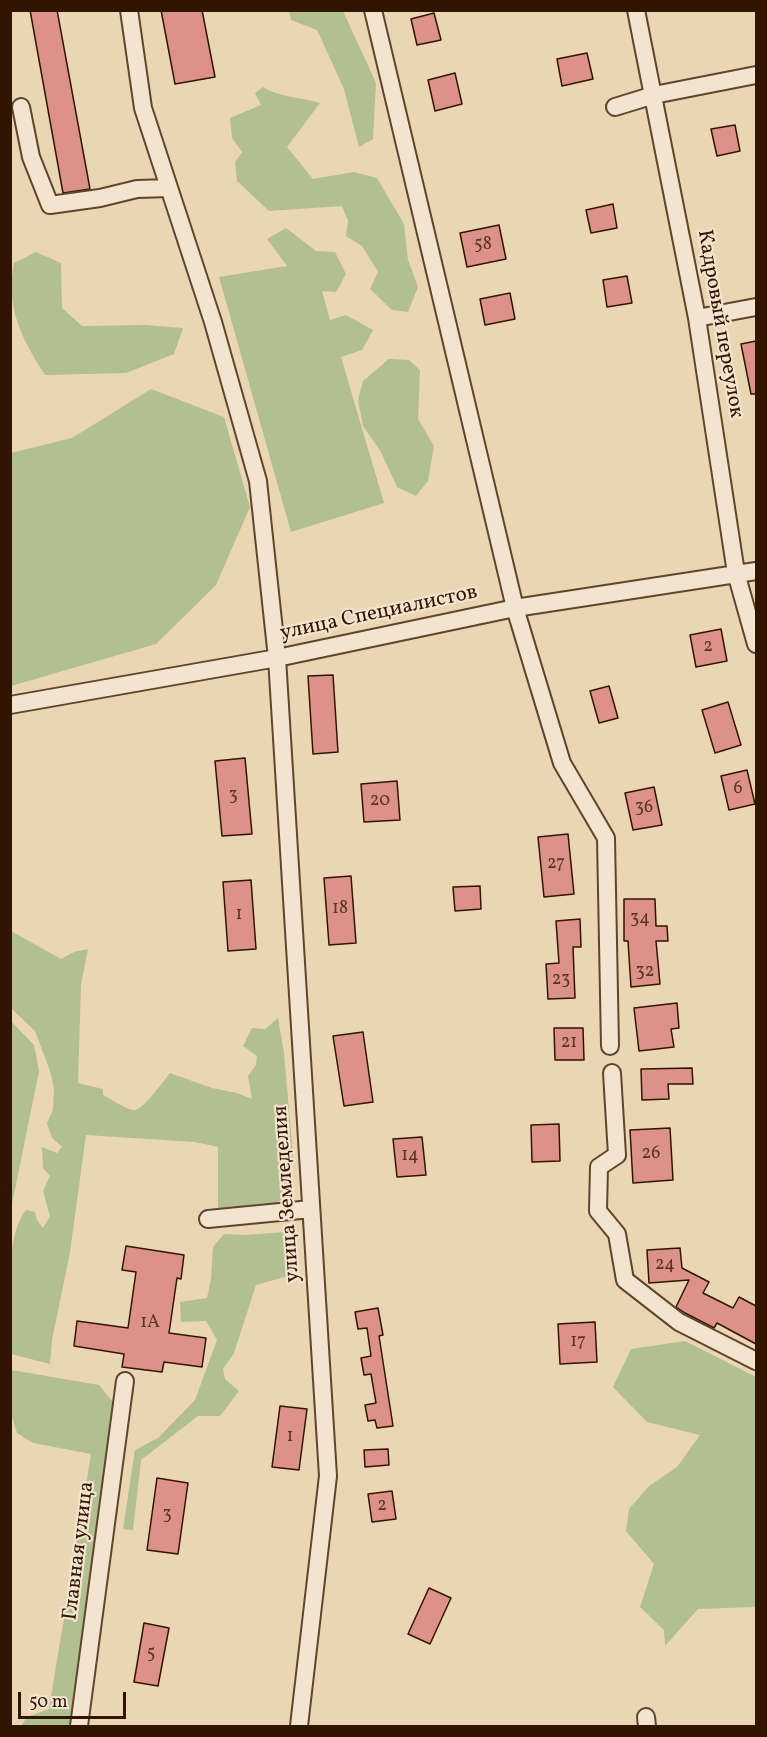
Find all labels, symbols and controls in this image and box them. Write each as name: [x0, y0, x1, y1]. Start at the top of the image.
street label: Кадровый переулок: [690, 228, 748, 420]
house number: 58: [474, 235, 492, 257]
street label: улица Специалистов: [278, 581, 480, 647]
house number: 2: [703, 637, 713, 659]
house number: 6: [733, 779, 743, 801]
house number: 3: [228, 786, 238, 808]
house number: 20: [370, 791, 390, 813]
house number: 36: [635, 798, 653, 820]
house number: 27: [547, 854, 565, 876]
house number: 18: [332, 899, 348, 921]
house number: 1: [236, 905, 242, 927]
house number: 34: [630, 909, 650, 931]
house number: 32: [636, 962, 654, 984]
house number: 23: [552, 970, 570, 992]
house number: 21: [561, 1033, 577, 1055]
street label: улица Земледелия: [269, 1105, 307, 1283]
house number: 26: [642, 1144, 660, 1166]
house number: 14: [401, 1146, 419, 1168]
house number: 24: [655, 1255, 675, 1277]
house number: 1А: [140, 1313, 160, 1335]
house number: 17: [570, 1332, 586, 1354]
house number: 1: [287, 1427, 293, 1449]
street label: Главная улица: [59, 1480, 101, 1622]
house number: 2: [377, 1496, 387, 1518]
house number: 3: [162, 1505, 172, 1527]
house number: 5: [147, 1644, 155, 1666]
scale bar: [21, 1680, 129, 1718]
text: 50 m: [29, 1690, 68, 1715]

